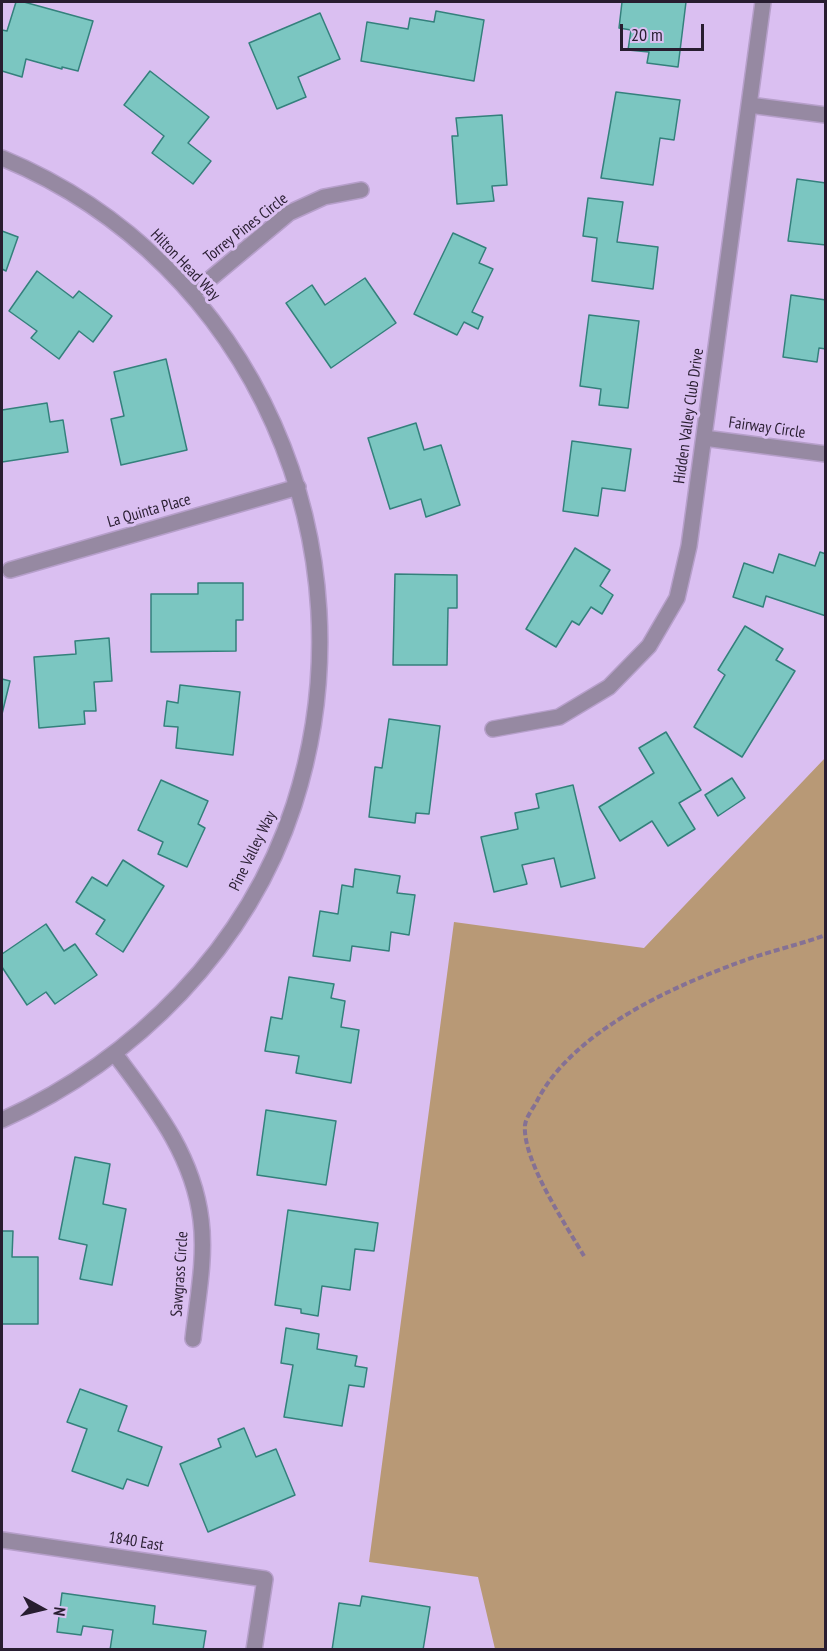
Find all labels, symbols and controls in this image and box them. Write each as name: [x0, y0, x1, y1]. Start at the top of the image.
scale bar: [623, 12, 707, 50]
text: 20 m: [631, 23, 663, 46]
street label: Torrey Pines Circle: [200, 189, 292, 267]
street label: Hilton Head Way: [146, 225, 224, 305]
street label: Hidden Valley Club Drive: [670, 347, 708, 485]
street label: Fairway Circle: [727, 413, 807, 443]
street label: La Quinta Place: [105, 490, 193, 532]
street label: Pine Valley Way: [225, 808, 281, 894]
street label: Sawgrass Circle: [167, 1231, 193, 1317]
street label: 1840 East: [107, 1528, 165, 1556]
north arrow: [12, 1579, 72, 1639]
text: N: [49, 1606, 70, 1617]

